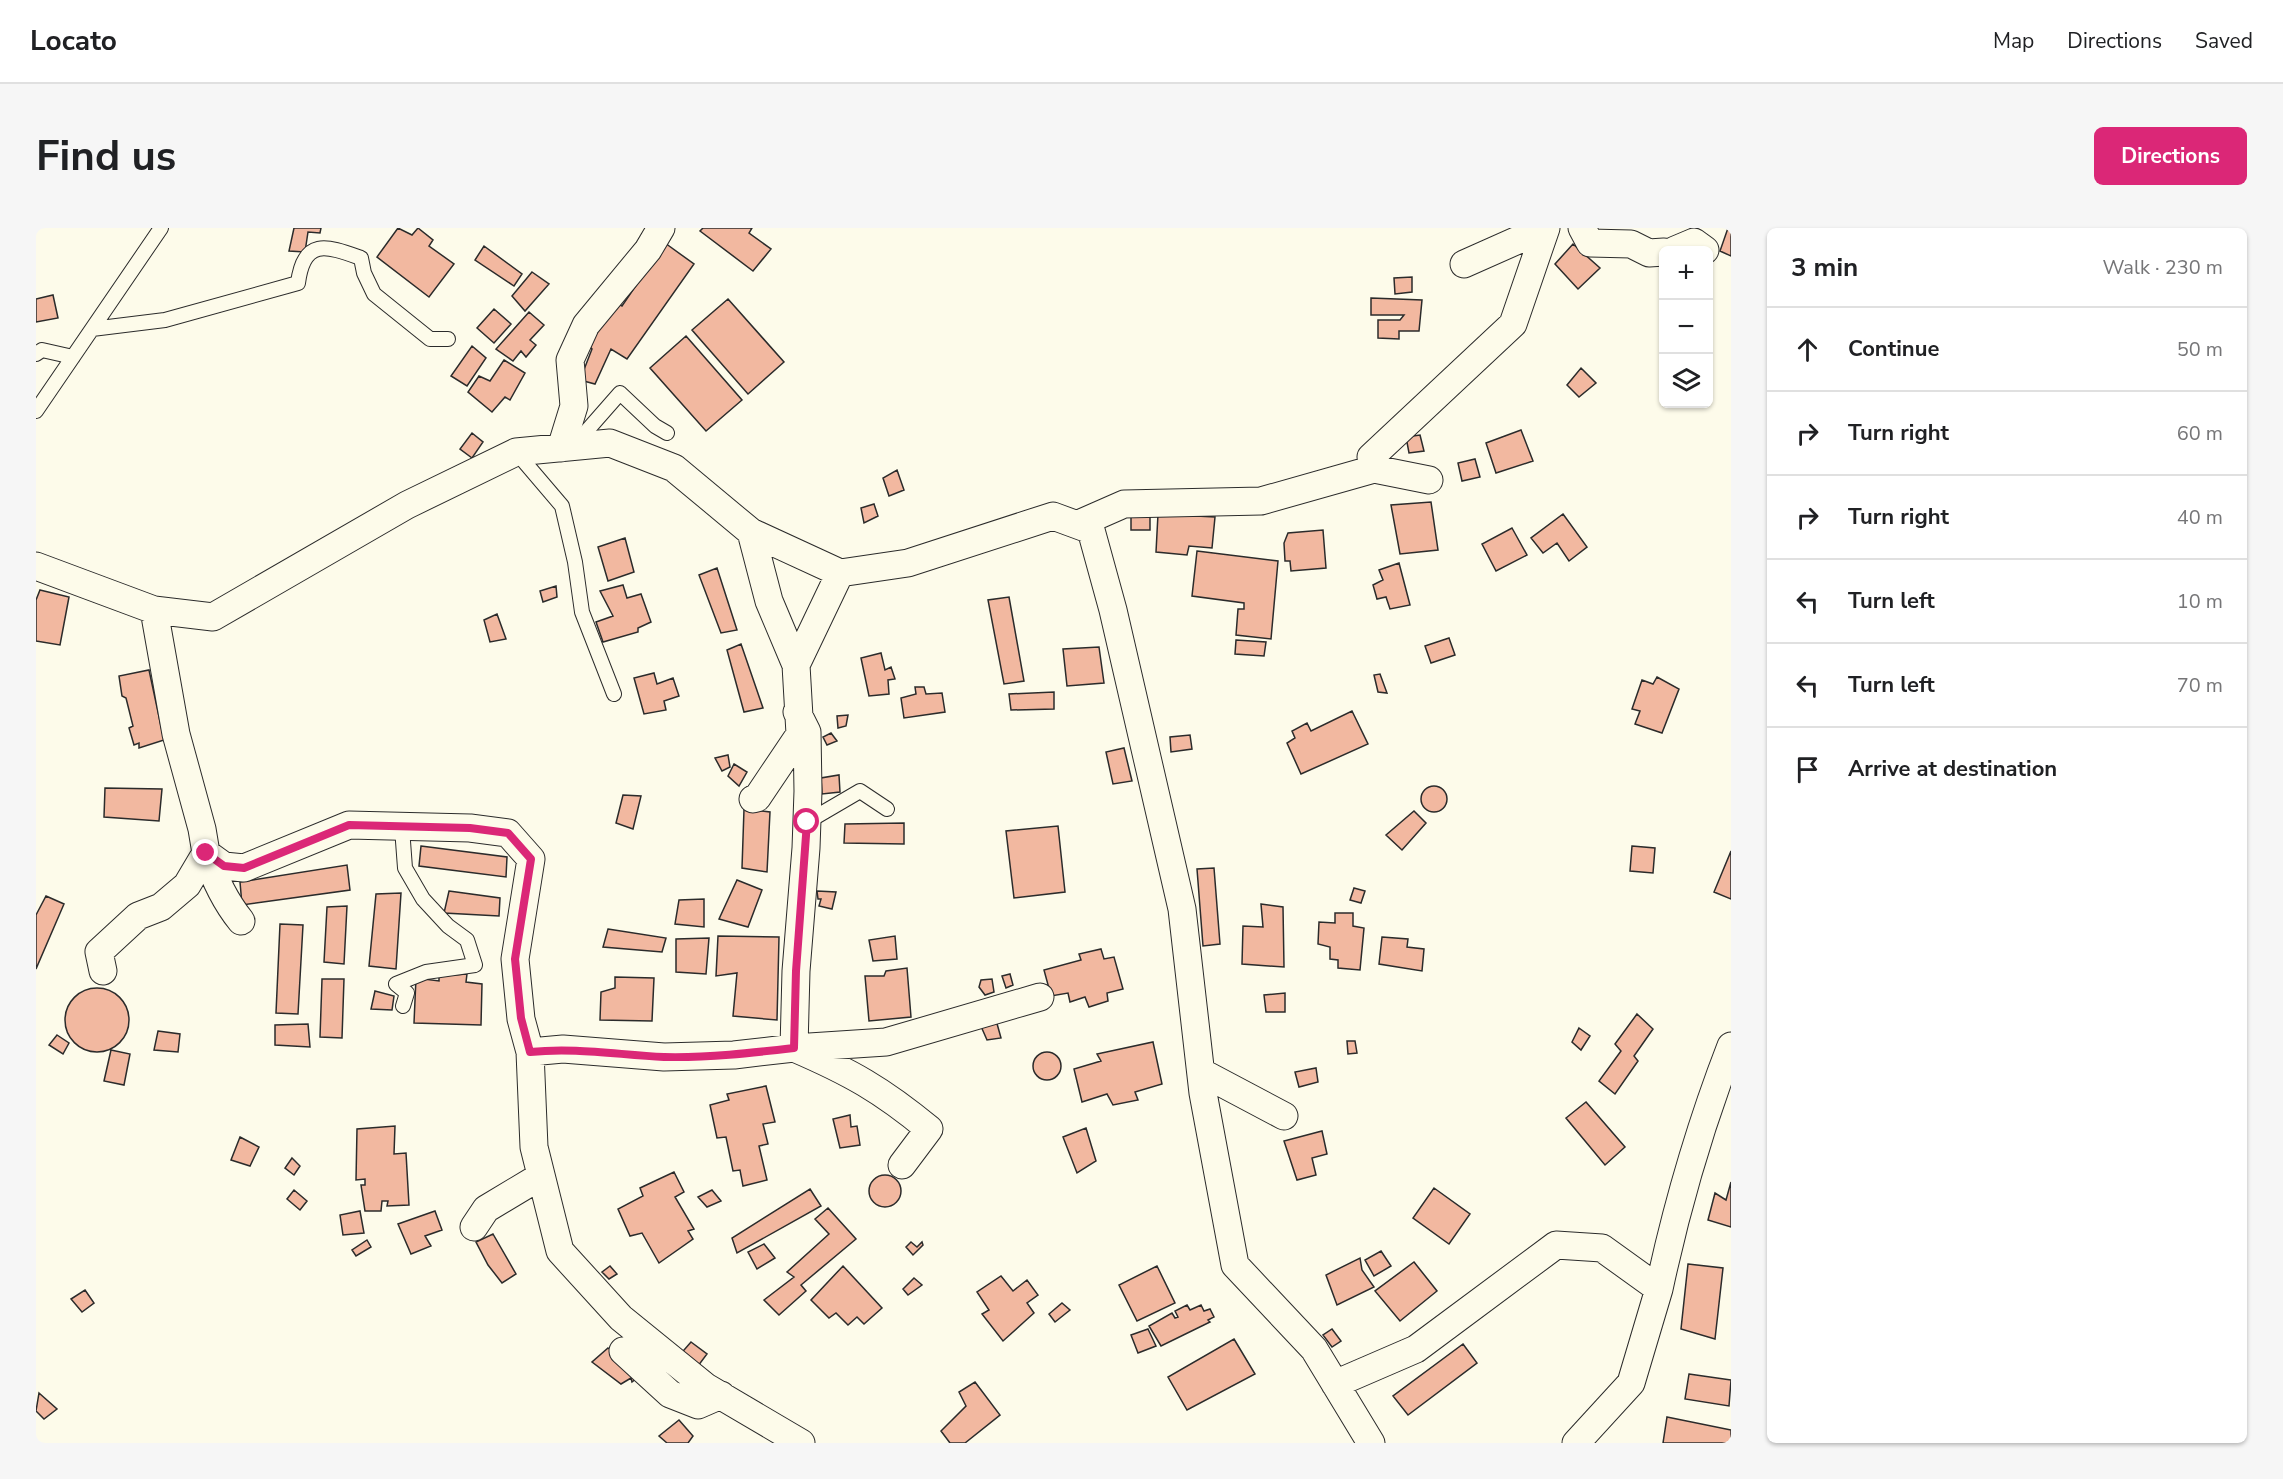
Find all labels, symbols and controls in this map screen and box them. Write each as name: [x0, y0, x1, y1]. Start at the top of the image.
text: Locato: [30, 22, 117, 60]
text: Map: [1993, 27, 2034, 55]
text: Directions: [2067, 27, 2162, 55]
text: Saved: [2195, 27, 2253, 55]
button: Directions: [2094, 127, 2247, 185]
text: Find us: [36, 128, 176, 185]
map controls: [1659, 246, 1713, 408]
button: +: [1659, 246, 1713, 300]
text: 3 min: [1791, 250, 1858, 285]
text: Walk · 230 m: [2103, 254, 2223, 281]
button: −: [1659, 300, 1713, 354]
icon: ahead: [1791, 333, 1824, 366]
text: Continue: [1848, 334, 1939, 364]
text: 50 m: [2177, 336, 2223, 363]
button: layers: [1659, 354, 1713, 408]
icon: right: [1791, 417, 1824, 450]
text: Turn right: [1848, 418, 1949, 448]
text: 60 m: [2177, 420, 2223, 447]
icon: right: [1791, 501, 1824, 534]
text: Turn right: [1848, 502, 1949, 532]
text: 40 m: [2177, 504, 2223, 531]
icon: left: [1791, 585, 1824, 618]
text: Turn left: [1848, 586, 1935, 616]
text: 10 m: [2177, 588, 2223, 615]
icon: left: [1791, 669, 1824, 702]
text: Turn left: [1848, 670, 1935, 700]
text: 70 m: [2177, 672, 2223, 699]
icon: arrive: [1791, 753, 1824, 786]
text: Arrive at destination: [1848, 754, 2057, 784]
route start: [793, 808, 819, 834]
route end: [192, 839, 218, 865]

